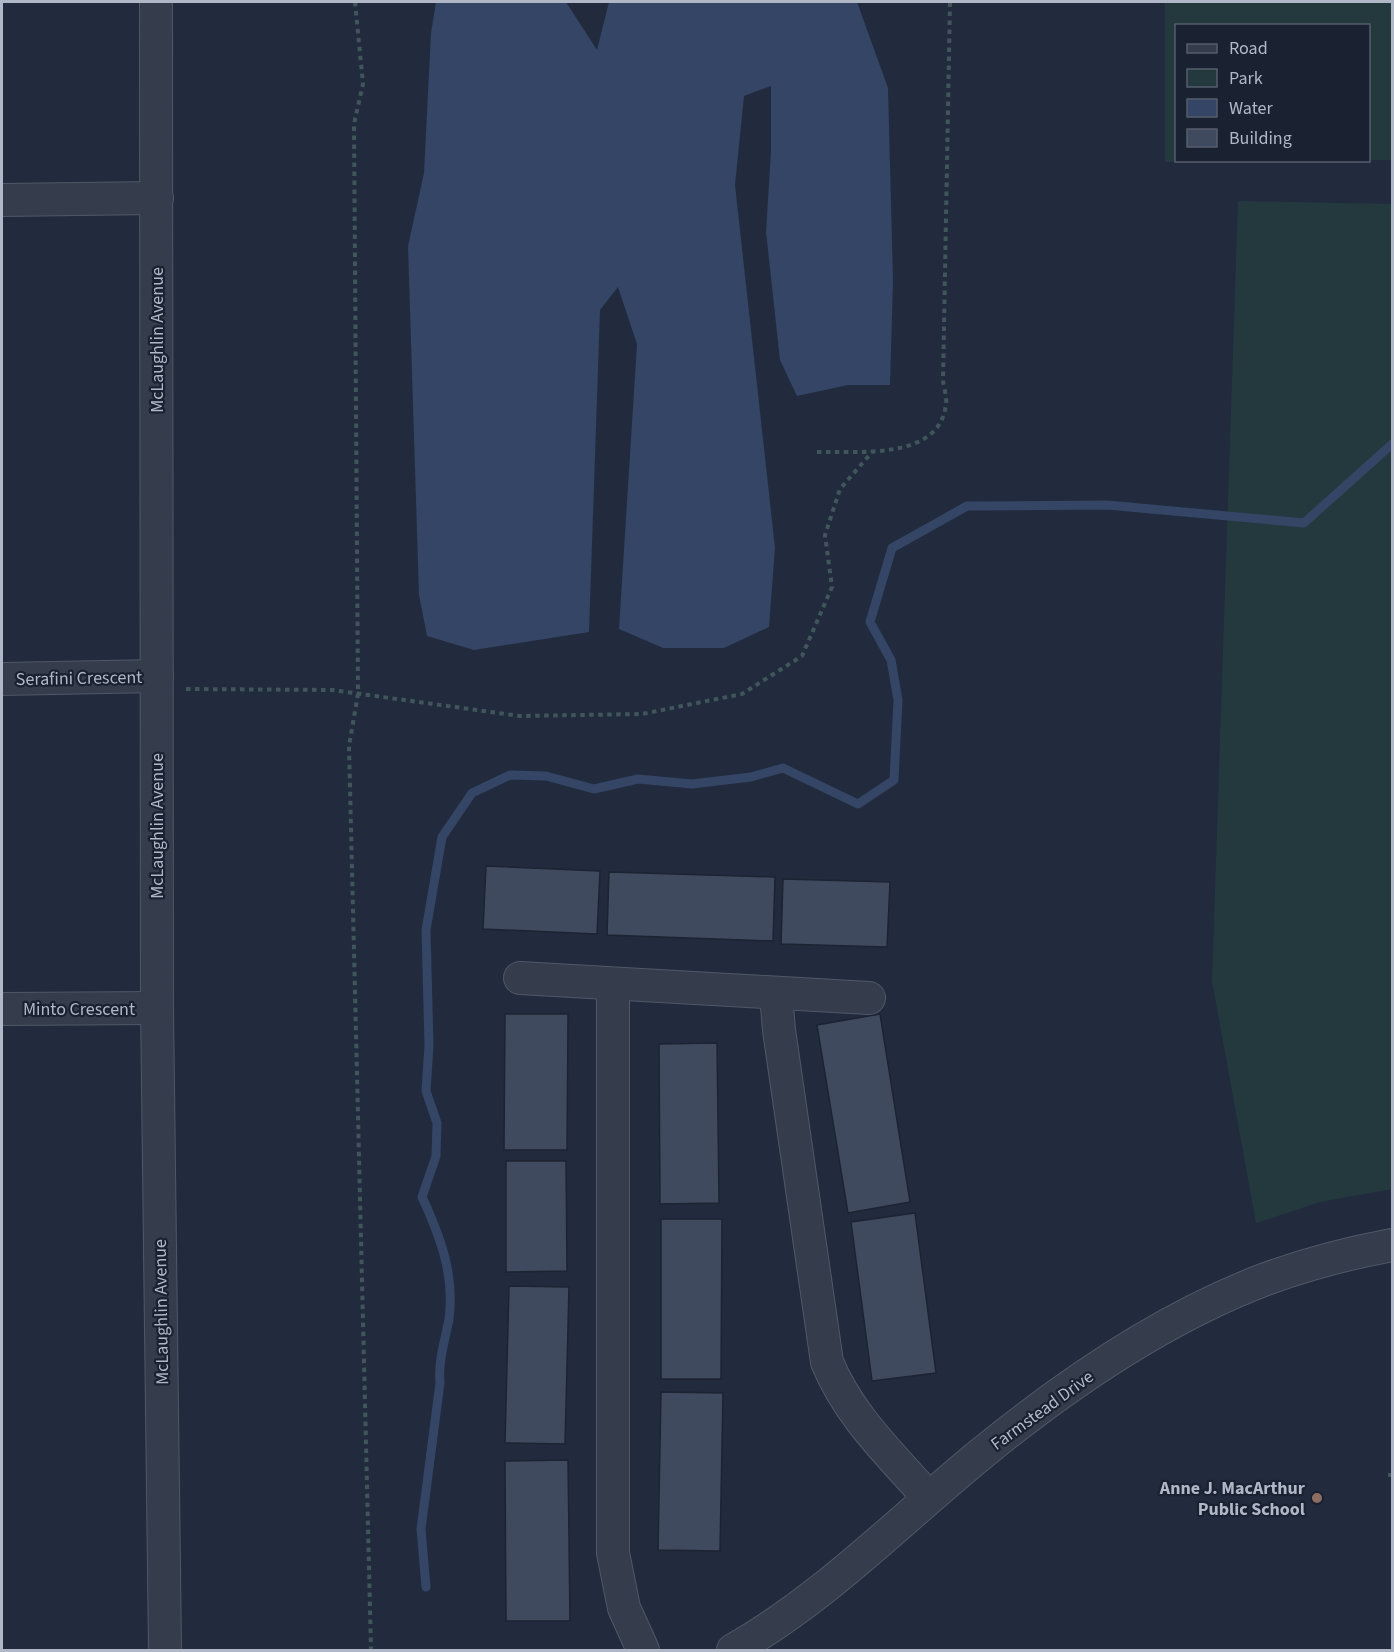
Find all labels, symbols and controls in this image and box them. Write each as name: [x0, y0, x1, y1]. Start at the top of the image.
legend: [1175, 24, 1370, 162]
text: Road: [1229, 36, 1268, 61]
text: Park: [1229, 66, 1263, 91]
text: Water: [1229, 96, 1273, 121]
text: Building: [1229, 126, 1292, 151]
street label: McLaughlin Avenue: [145, 267, 170, 413]
street label: Serafini Crescent: [16, 665, 142, 692]
street label: McLaughlin Avenue: [145, 753, 170, 899]
street label: Minto Crescent: [23, 997, 135, 1022]
street label: McLaughlin Avenue: [148, 1239, 175, 1385]
street label: Farmstead Drive: [986, 1364, 1099, 1456]
place label: Anne J. MacArthur Public School: [1159, 1476, 1306, 1522]
marker: Anne J. MacArthur Public School: [1310, 1491, 1324, 1505]

